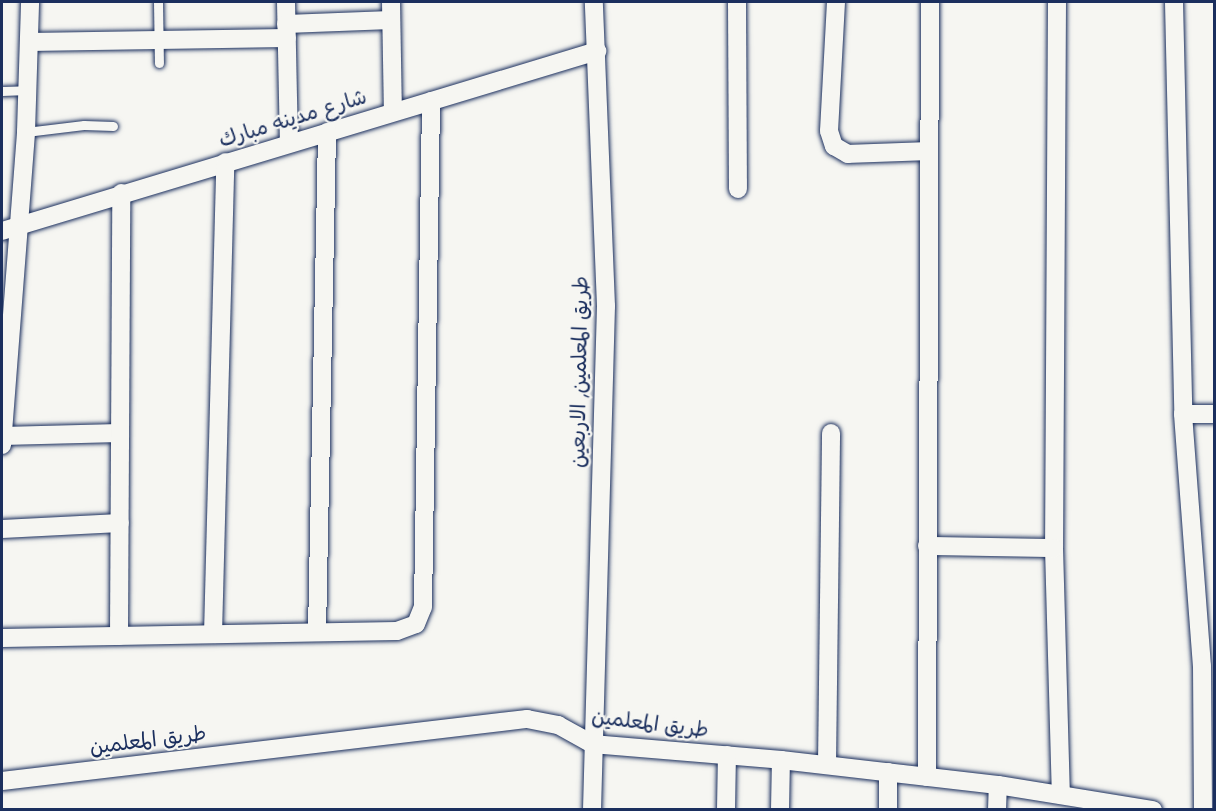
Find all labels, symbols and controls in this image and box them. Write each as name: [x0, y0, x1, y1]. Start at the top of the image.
street label: شارع مدينه مبارك: [216, 85, 370, 153]
street label: طريق المعلمين, الاربعين: [566, 276, 594, 468]
street label: طريق المعلمين: [590, 704, 710, 744]
street label: طريق المعلمين: [88, 721, 208, 761]

